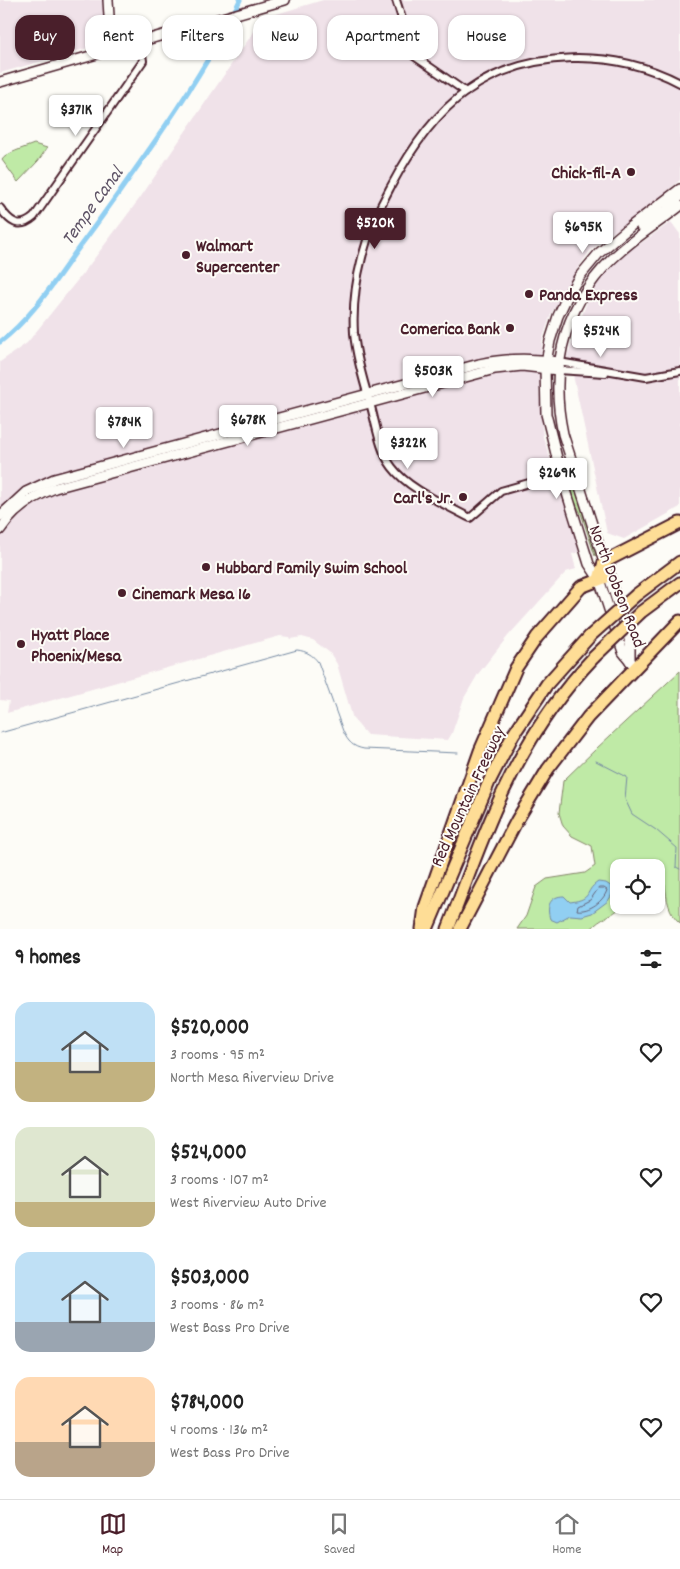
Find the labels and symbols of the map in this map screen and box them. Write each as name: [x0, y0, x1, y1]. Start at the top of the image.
pin: $371K: [41, 94, 111, 137]
water label: Tempe Canal: [56, 161, 132, 252]
place label: Chick-fil-A: [551, 162, 621, 187]
marker: Chick-fil-A: [625, 166, 637, 178]
pin: $520K: [340, 208, 410, 250]
pin: $695K: [548, 212, 618, 254]
place label: Walmart Supercenter: [196, 235, 280, 281]
marker: Walmart Supercenter: [180, 249, 192, 261]
place label: Panda Express: [539, 284, 638, 309]
marker: Panda Express: [523, 288, 535, 300]
pin: $524K: [566, 316, 636, 358]
place label: Comerica Bank: [400, 318, 501, 343]
marker: Comerica Bank: [504, 322, 516, 334]
pin: $503K: [398, 356, 468, 398]
pin: $678K: [213, 404, 283, 447]
pin: $784K: [89, 406, 159, 449]
pin: $322K: [373, 428, 443, 470]
pin: $269K: [522, 458, 592, 500]
place label: Carl's Jr.: [393, 487, 453, 512]
marker: Carl's Jr.: [457, 491, 469, 503]
street label: North Dobson Road: [581, 522, 651, 652]
place label: Hubbard Family Swim School: [216, 557, 408, 582]
marker: Hubbard Family Swim School: [200, 561, 212, 573]
place label: Cinemark Mesa 16: [132, 583, 251, 608]
marker: Cinemark Mesa 16: [116, 587, 128, 599]
place label: Hyatt Place Phoenix/Mesa: [31, 624, 122, 670]
marker: Hyatt Place Phoenix/Mesa: [15, 638, 27, 650]
street label: Red Mountain Freeway: [426, 722, 513, 871]

